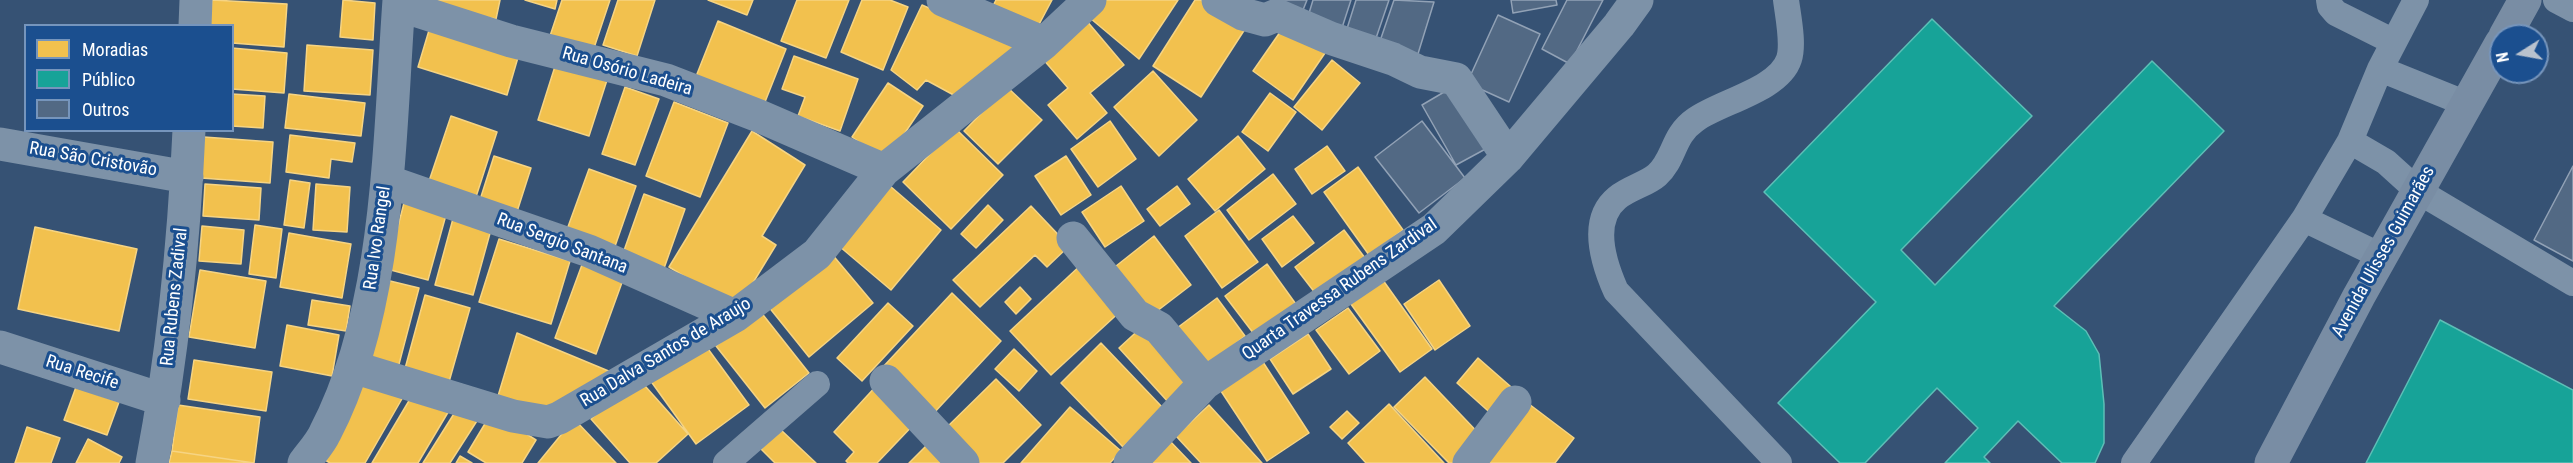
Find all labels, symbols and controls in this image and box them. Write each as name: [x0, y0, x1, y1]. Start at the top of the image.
legend: [24, 24, 234, 132]
north arrow: [2489, 24, 2549, 84]
text: Moradias: [82, 39, 148, 60]
street label: Rua Osório Ladeira: [559, 43, 695, 101]
text: N: [2493, 51, 2513, 64]
text: Público: [82, 69, 135, 90]
text: Outros: [82, 99, 129, 120]
street label: Rua São Cristovão: [27, 138, 159, 182]
street label: Avenida Ulisses Guimarães: [2328, 163, 2440, 341]
street label: Rua Ivo Rangel: [360, 185, 396, 291]
street label: Rua Sergio Santana: [494, 209, 630, 279]
street label: Quarta Travessa Rubens Zardival: [1238, 214, 1442, 366]
street label: Rua Rubens Zadival: [157, 227, 193, 367]
street label: Rua Dalva Santos de Araujo: [577, 294, 755, 412]
street label: Rua Recife: [43, 351, 121, 395]

